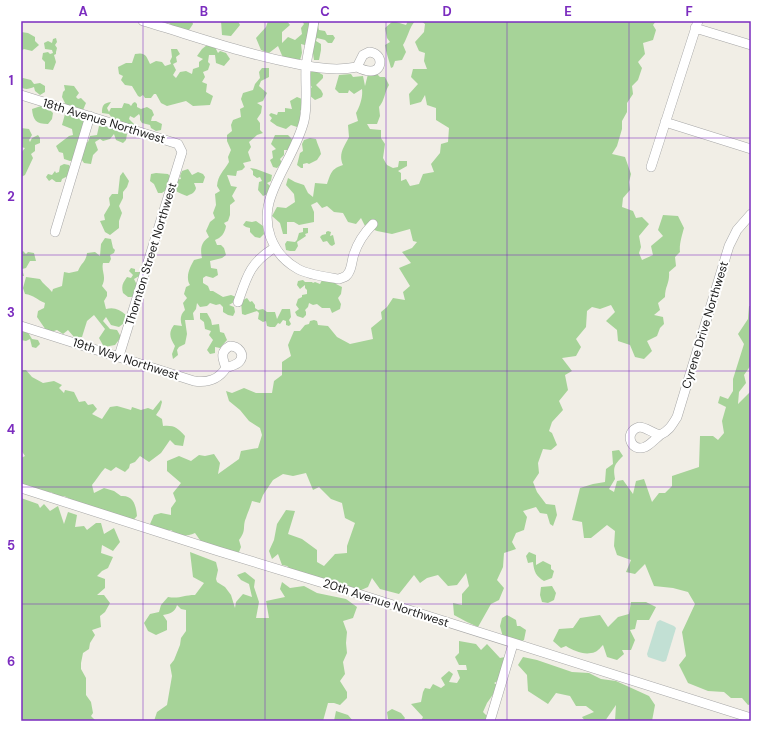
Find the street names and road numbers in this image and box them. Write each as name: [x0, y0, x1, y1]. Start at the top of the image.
street label: 18th Avenue Northwest: [41, 95, 168, 147]
street label: Thornton Street Northwest: [122, 180, 180, 327]
street label: Cyrene Drive Northwest: [678, 259, 732, 391]
street label: 19th Way Northwest: [71, 334, 182, 384]
street label: 20th Avenue Northwest: [321, 575, 451, 631]

